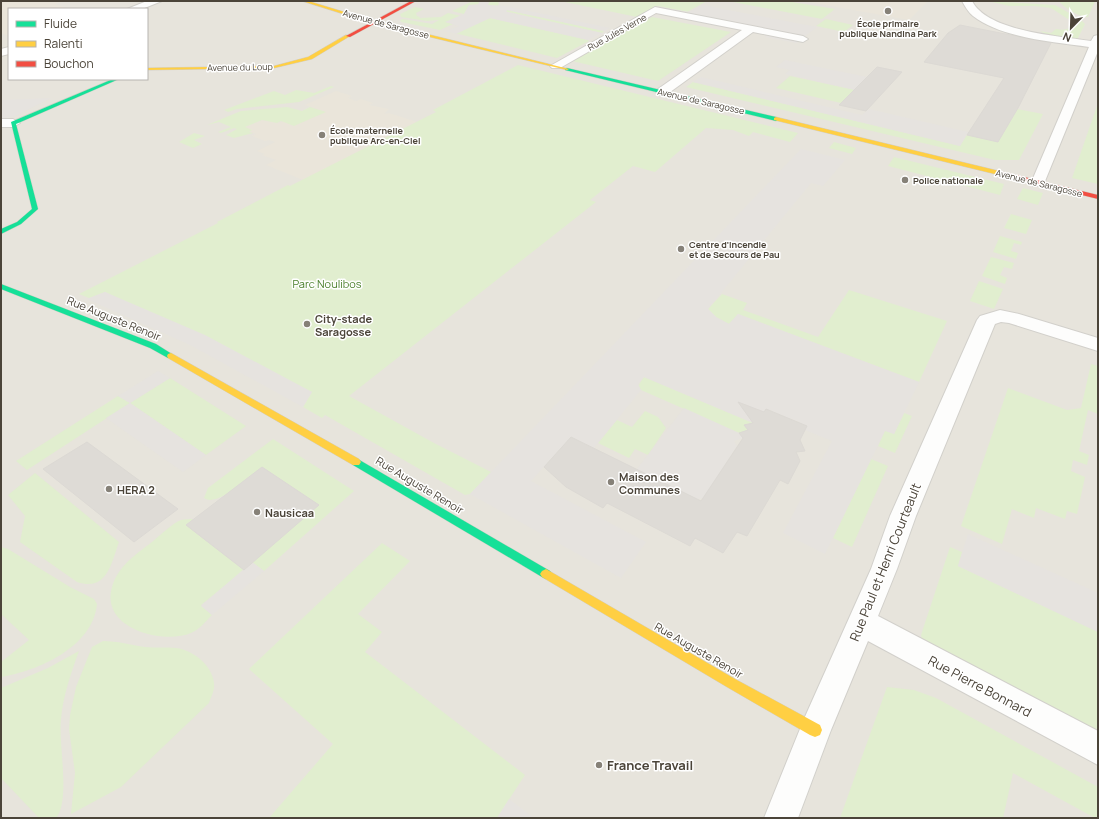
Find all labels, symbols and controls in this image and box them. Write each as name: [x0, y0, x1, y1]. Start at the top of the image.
street label: Avenue de Saragosse: [341, 6, 431, 42]
marker: École primaire publique Nandina Park: [883, 6, 893, 16]
legend: [8, 8, 148, 80]
north arrow: [1051, 8, 1091, 48]
street label: Rue Jules Verne: [585, 10, 649, 54]
text: Fluide: [44, 15, 77, 32]
place label: École primaire publique Nandina Park: [839, 17, 938, 40]
text: N: [1060, 29, 1073, 46]
text: Ralenti: [44, 35, 83, 52]
text: Bouchon: [44, 55, 94, 72]
street label: Avenue du Loup: [207, 60, 273, 74]
street label: Avenue de Saragosse: [656, 85, 746, 117]
place label: École maternelle publique Arc-en-Ciel: [330, 124, 420, 147]
marker: École maternelle publique Arc-en-Ciel: [317, 130, 327, 140]
street label: Avenue de Saragosse: [994, 166, 1084, 200]
place label: Police nationale: [913, 174, 984, 187]
marker: Police nationale: [900, 175, 910, 185]
place label: Centre d'Incendie et de Secours de Pau: [689, 238, 780, 261]
marker: Centre d'Incendie et de Secours de Pau: [676, 244, 686, 254]
park label: Parc Noulibos: [292, 276, 362, 291]
street label: Rue Auguste Renoir: [65, 292, 163, 344]
place label: City-stade Saragosse: [315, 311, 372, 339]
marker: City-stade Saragosse: [302, 319, 312, 329]
street label: Rue Auguste Renoir: [373, 453, 467, 517]
place label: Maison des Communes: [619, 469, 680, 497]
marker: Maison des Communes: [606, 477, 616, 487]
street label: Rue Paul et Henri Courteault: [845, 480, 925, 644]
place label: HERA 2: [117, 482, 155, 497]
marker: HERA 2: [104, 484, 114, 494]
place label: Nausicaa: [265, 505, 314, 520]
marker: Nausicaa: [252, 507, 262, 517]
street label: Rue Auguste Renoir: [652, 619, 746, 682]
street label: Rue Pierre Bonnard: [925, 651, 1035, 721]
place label: France Travail: [607, 756, 693, 774]
marker: France Travail: [594, 760, 604, 770]

